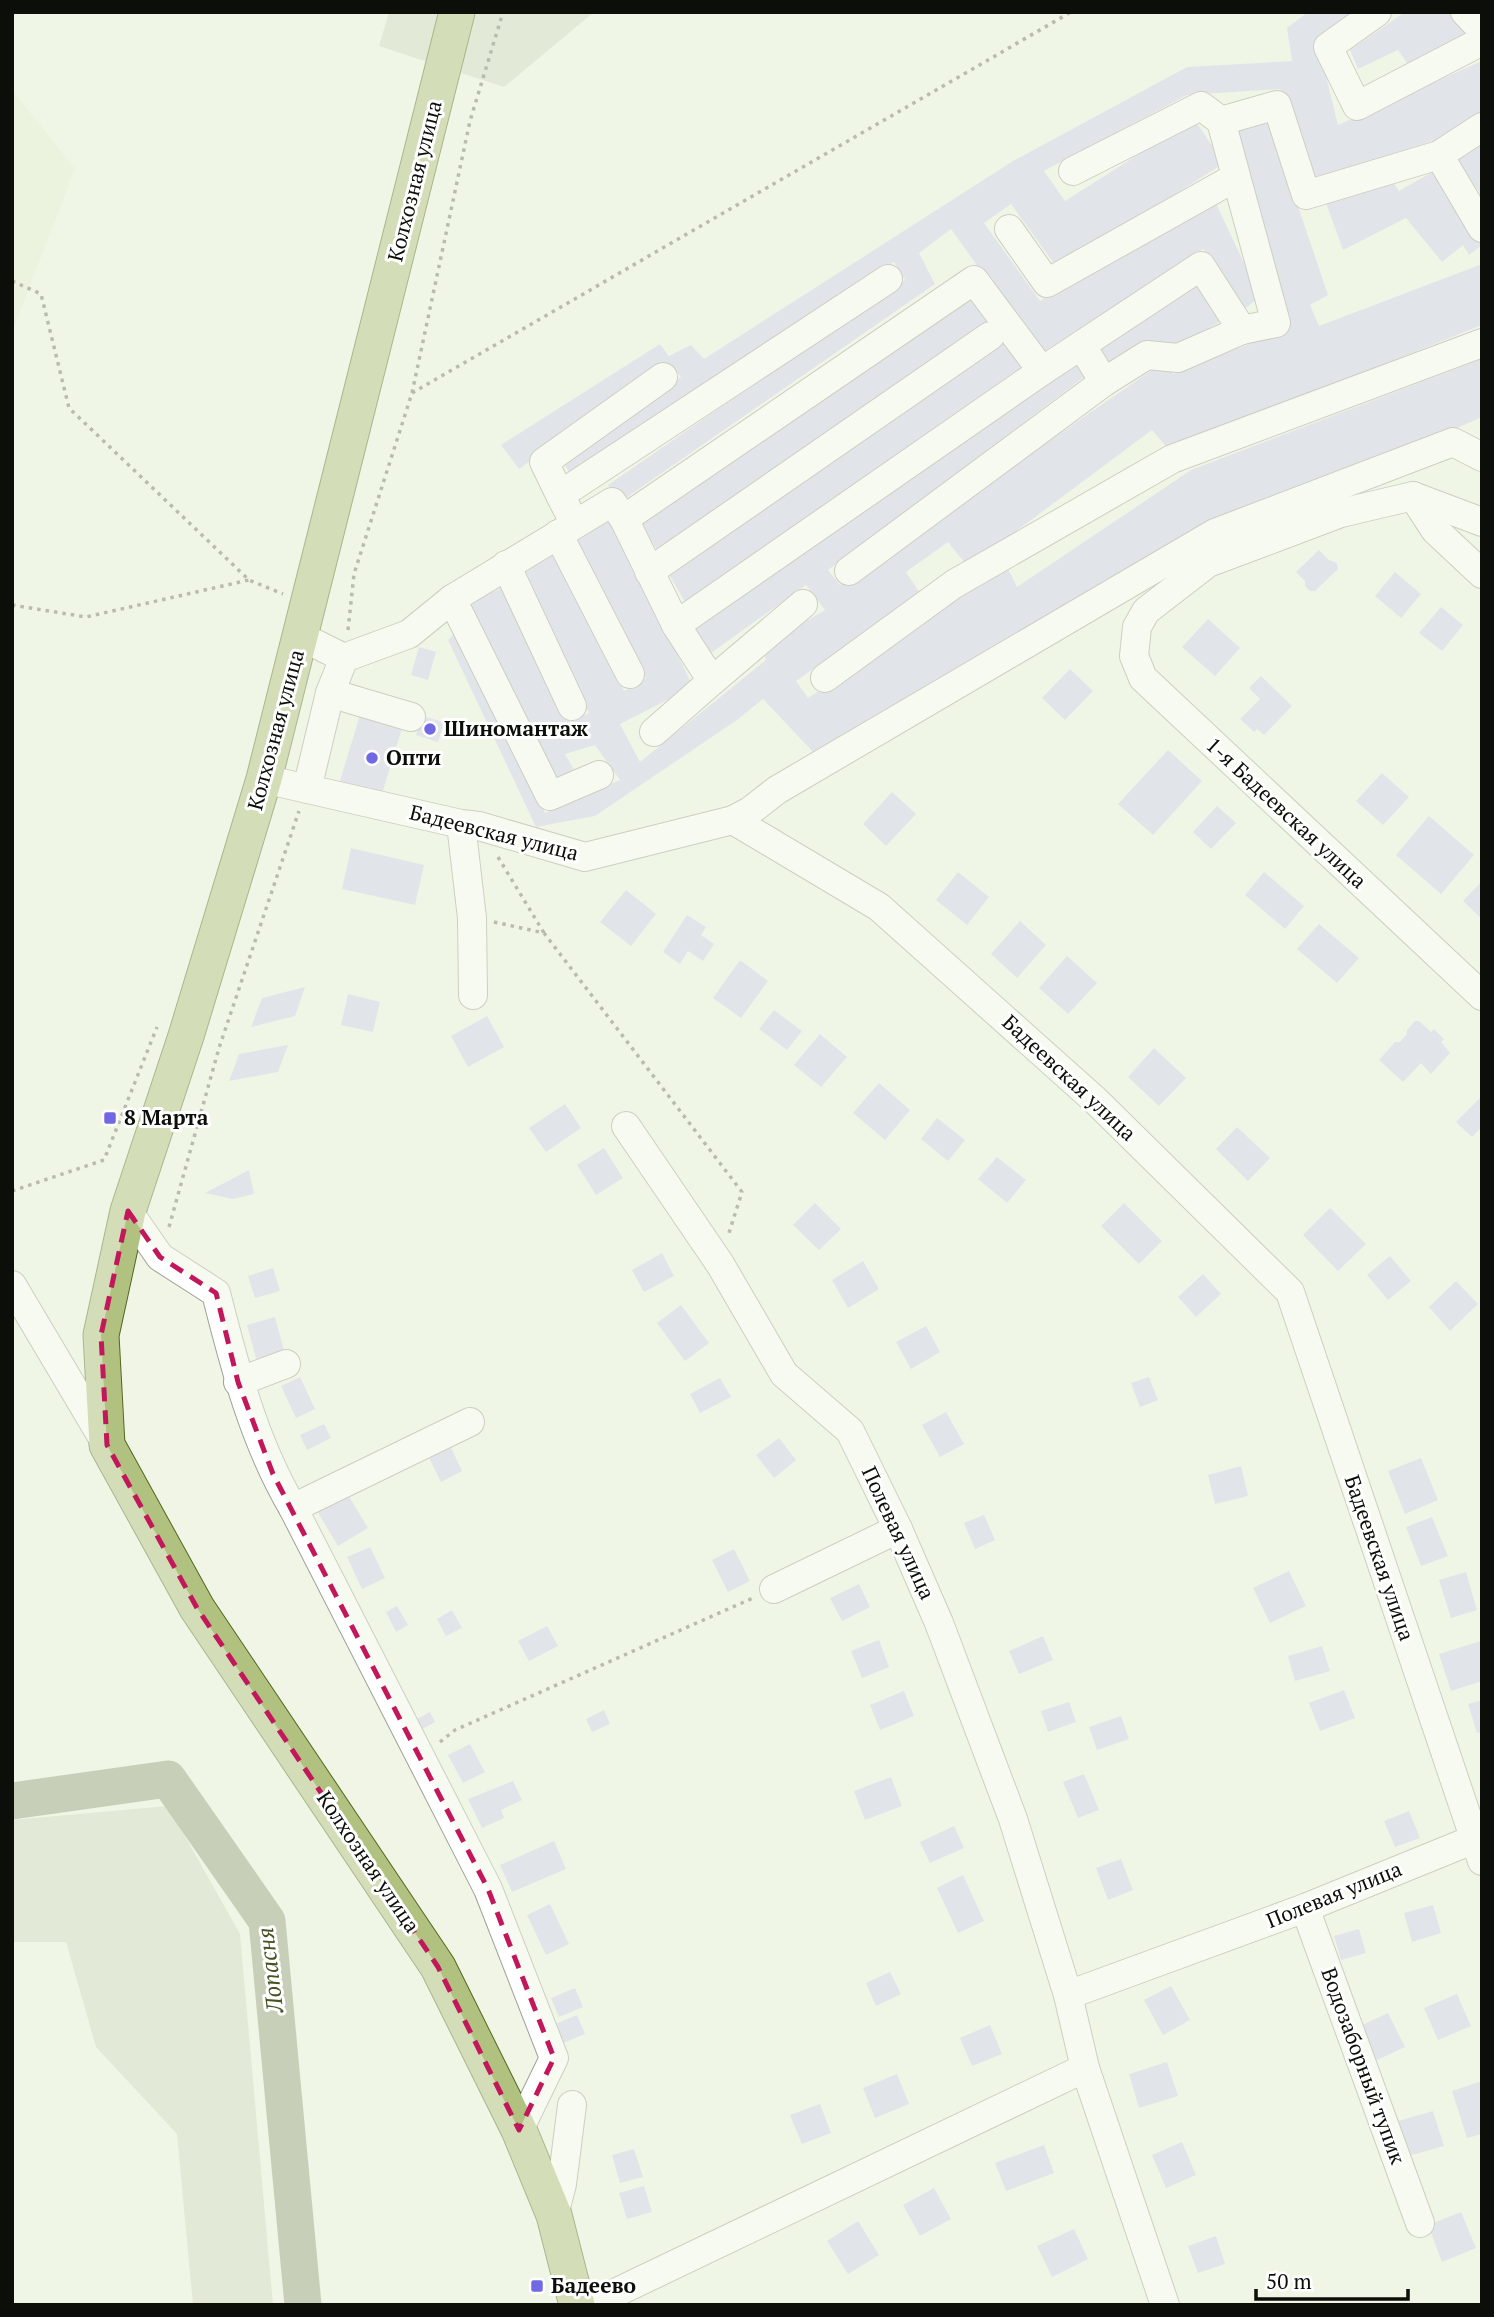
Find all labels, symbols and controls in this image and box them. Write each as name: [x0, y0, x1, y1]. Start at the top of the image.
street label: Колхозная улица: [380, 97, 448, 264]
street label: Колхозная улица: [240, 646, 310, 813]
place label: Шиномантаж: [444, 714, 588, 742]
marker: Шиномантаж: [422, 721, 438, 737]
street label: 1-я Бадеевская улица: [1200, 731, 1373, 894]
place label: Опти: [386, 743, 441, 771]
marker: Опти: [364, 750, 380, 766]
street label: Бадеевская улица: [407, 797, 582, 867]
street label: Бадеевская улица: [997, 1008, 1143, 1147]
place label: 8 Марта: [124, 1103, 209, 1131]
marker: 8 Марта: [102, 1110, 118, 1126]
street label: Полевая улица: [856, 1461, 942, 1604]
street label: Бадеевская улица: [1338, 1471, 1422, 1645]
street label: Колхозная улица: [311, 1785, 427, 1938]
street label: Полевая улица: [1262, 1854, 1406, 1934]
water label: Лопасня: [249, 1926, 290, 2015]
street label: Водозаборный тупик: [1315, 1964, 1413, 2168]
scale bar: [1256, 2258, 1408, 2302]
text: 50 m: [1266, 2267, 1312, 2295]
place label: Бадеево: [551, 2271, 636, 2299]
marker: Бадеево: [529, 2278, 545, 2294]

